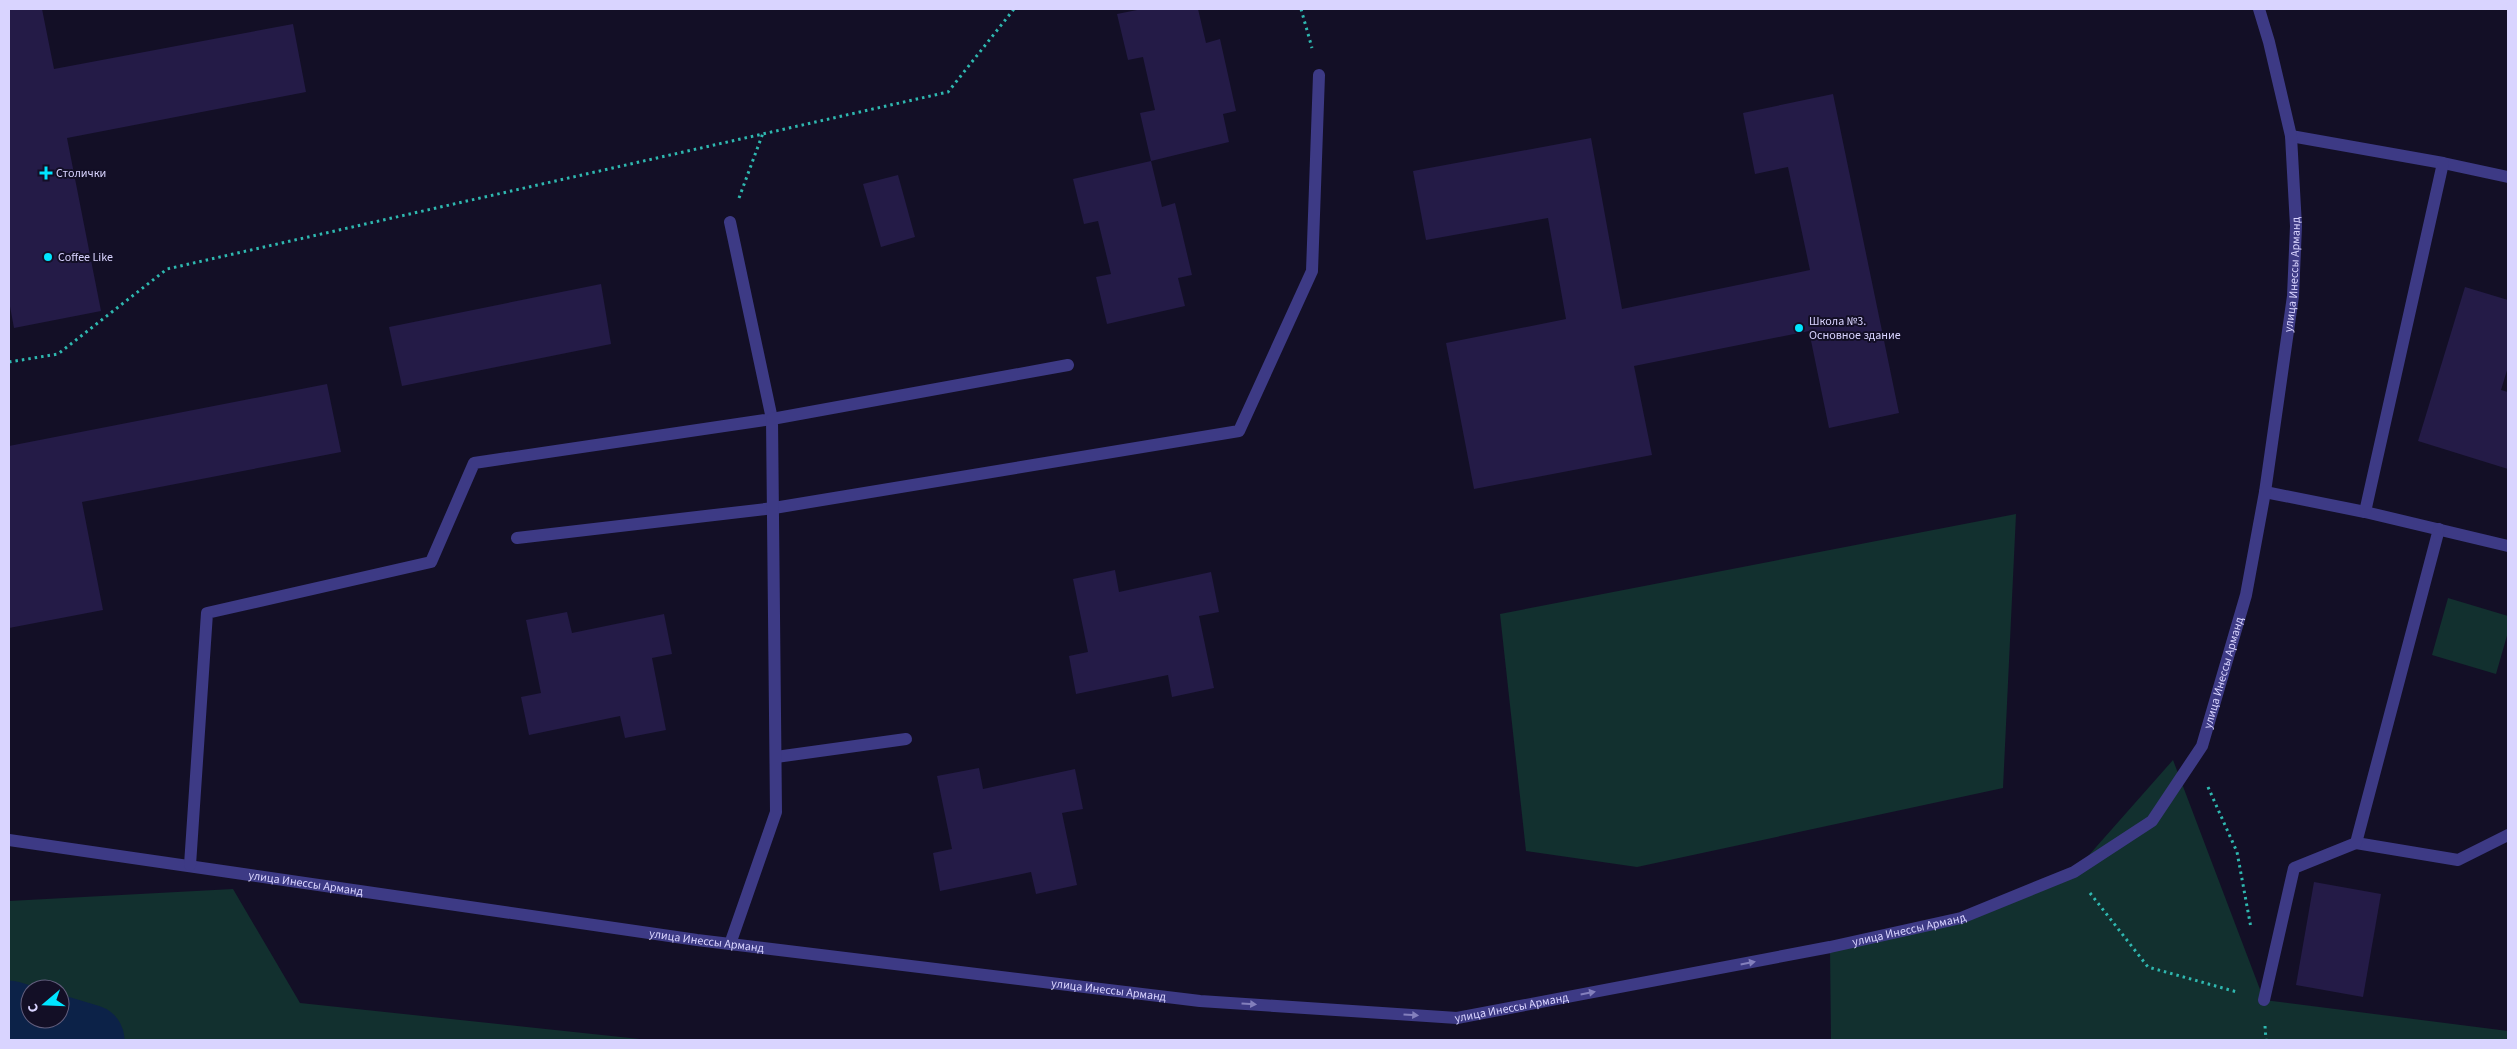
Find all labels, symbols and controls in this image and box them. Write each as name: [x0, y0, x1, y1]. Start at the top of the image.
place label: Столички: [56, 165, 106, 182]
marker: Столички: [40, 167, 52, 179]
street label: улица Инессы Арманд: [2280, 216, 2305, 333]
place label: Coffee Like: [58, 249, 113, 266]
marker: Coffee Like: [42, 251, 54, 263]
place label: Школа №3. Основное здание: [1809, 313, 1901, 344]
marker: Школа №3. Основное здание: [1793, 322, 1805, 334]
street label: улица Инессы Арманд: [2199, 614, 2248, 731]
street label: улица Инессы Арманд: [247, 867, 365, 900]
street label: улица Инессы Арманд: [1851, 909, 1969, 951]
street label: улица Инессы Арманд: [648, 925, 766, 957]
one-way arrow: [1740, 959, 1756, 967]
street label: улица Инессы Арманд: [1050, 975, 1168, 1006]
north arrow: [20, 979, 70, 1029]
street label: улица Инессы Арманд: [1453, 989, 1571, 1027]
one-way arrow: [1581, 989, 1597, 997]
one-way arrow: [1241, 1000, 1257, 1008]
text: С: [23, 1001, 44, 1015]
one-way arrow: [1403, 1011, 1419, 1019]

